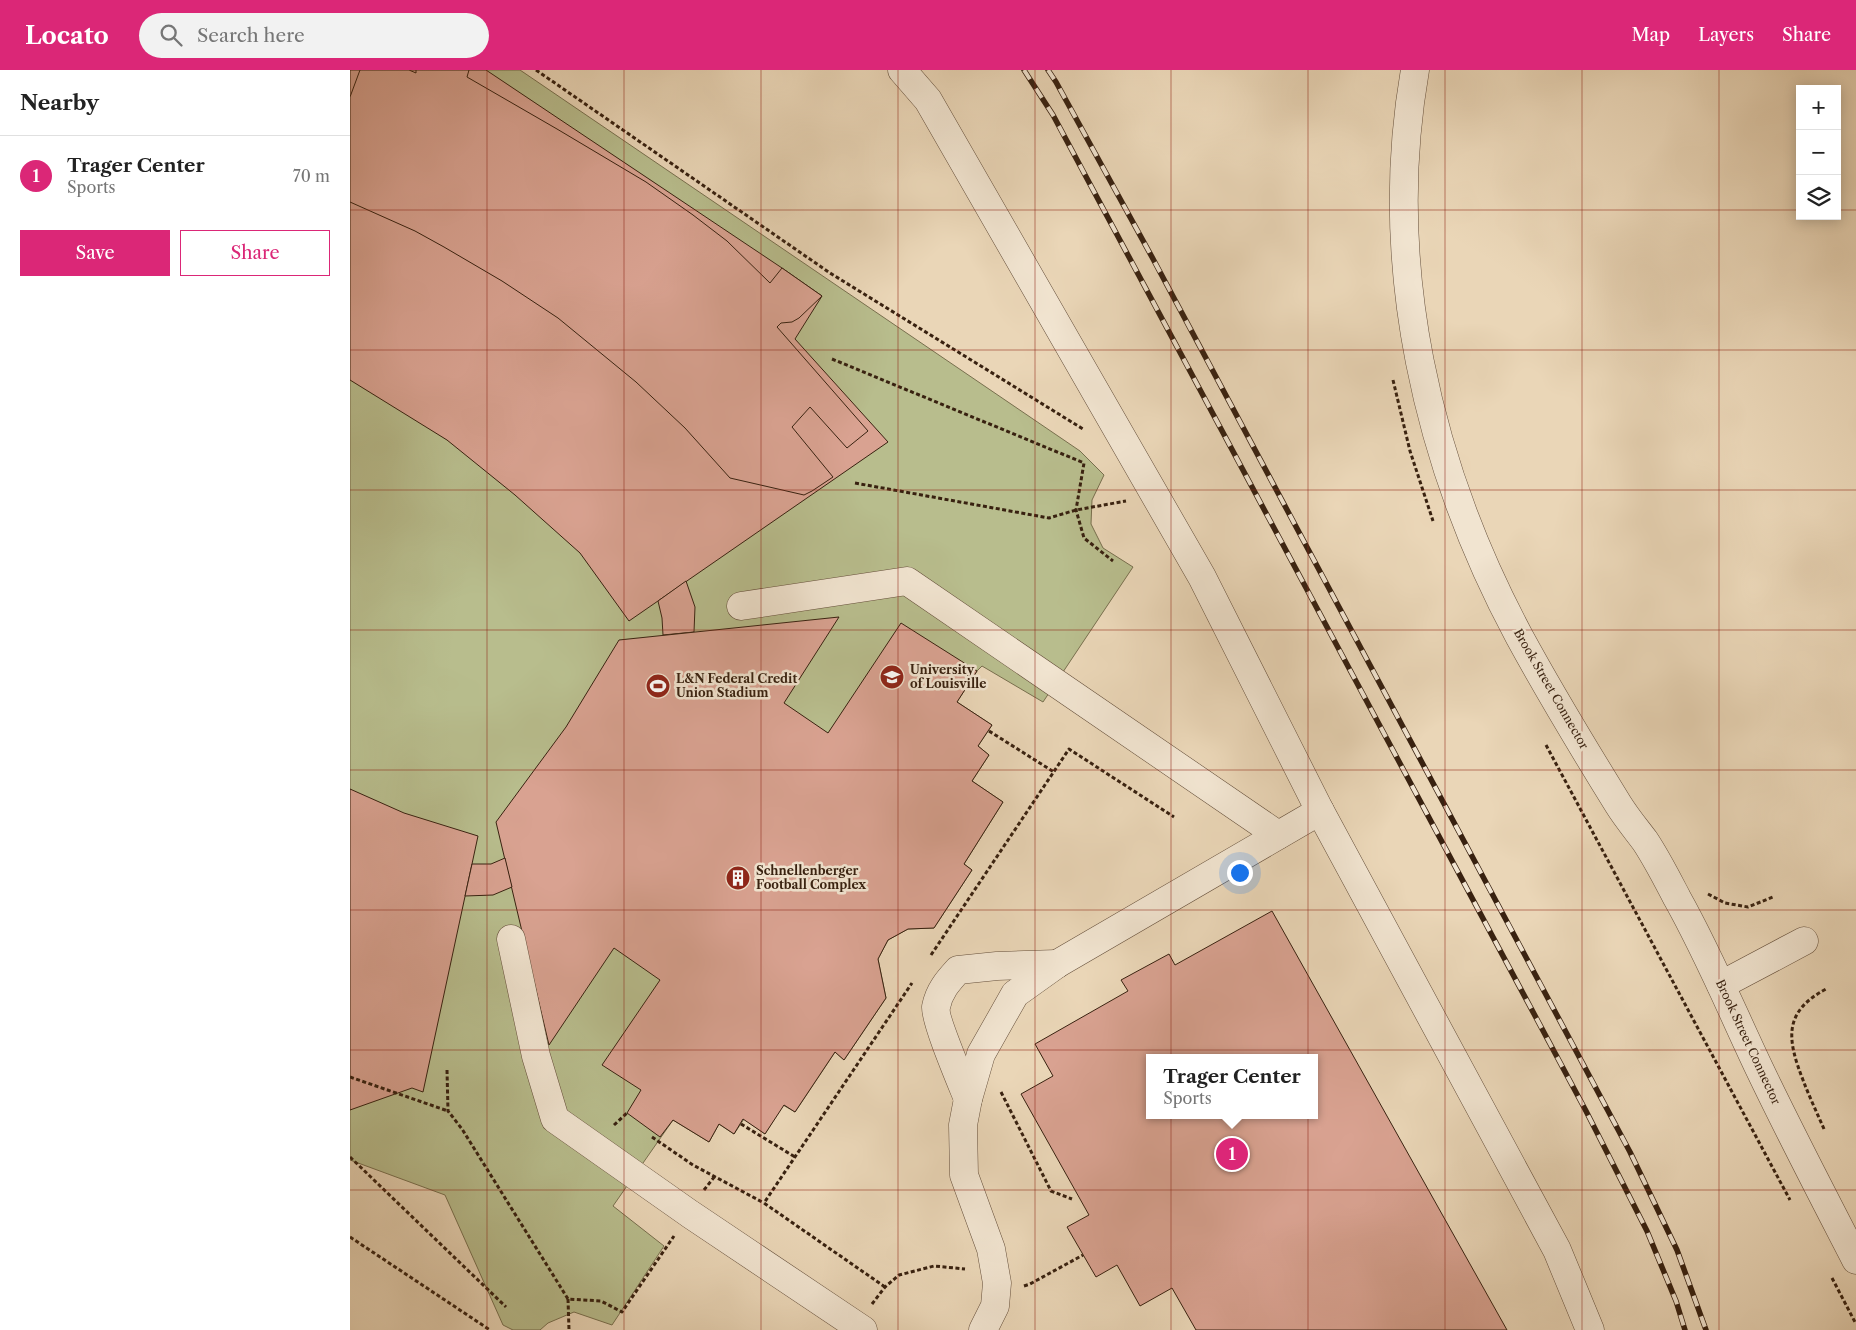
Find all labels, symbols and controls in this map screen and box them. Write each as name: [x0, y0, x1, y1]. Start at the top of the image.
search box: [139, 13, 489, 58]
text: Locato: [25, 21, 109, 50]
icon: search: [157, 21, 185, 49]
text: Search here: [197, 24, 305, 47]
text: Map: [1632, 24, 1670, 46]
text: Layers: [1698, 24, 1754, 46]
text: Share: [1782, 24, 1831, 46]
map controls: [1796, 85, 1841, 220]
button: +: [1796, 85, 1841, 130]
text: Nearby: [20, 90, 99, 115]
button: −: [1796, 130, 1841, 175]
text: Trager Center: [67, 154, 205, 177]
text: 1: [32, 166, 40, 186]
text: 70 m: [293, 166, 330, 186]
button: layers: [1796, 175, 1841, 220]
text: Sports: [67, 177, 116, 197]
button: Save: [20, 230, 170, 276]
button: Share: [180, 230, 330, 276]
street label: Brook Street Connector: [1511, 626, 1592, 752]
place label: University of Louisville: [910, 662, 987, 691]
school or university icon: University of Louisville: [879, 664, 905, 690]
place label: L&N Federal Credit Union Stadium: [676, 671, 797, 700]
sports icon: L&N Federal Credit Union Stadium: [645, 673, 671, 699]
your location: [1227, 860, 1253, 886]
place label: Schnellenberger Football Complex: [756, 863, 866, 892]
building icon: Schnellenberger Football Complex: [725, 865, 751, 891]
street label: Brook Street Connector: [1713, 977, 1784, 1107]
popup: [1146, 1054, 1318, 1119]
text: Trager Center: [1163, 1065, 1301, 1088]
text: Sports: [1163, 1088, 1212, 1108]
pin: 1: [1216, 1135, 1248, 1173]

